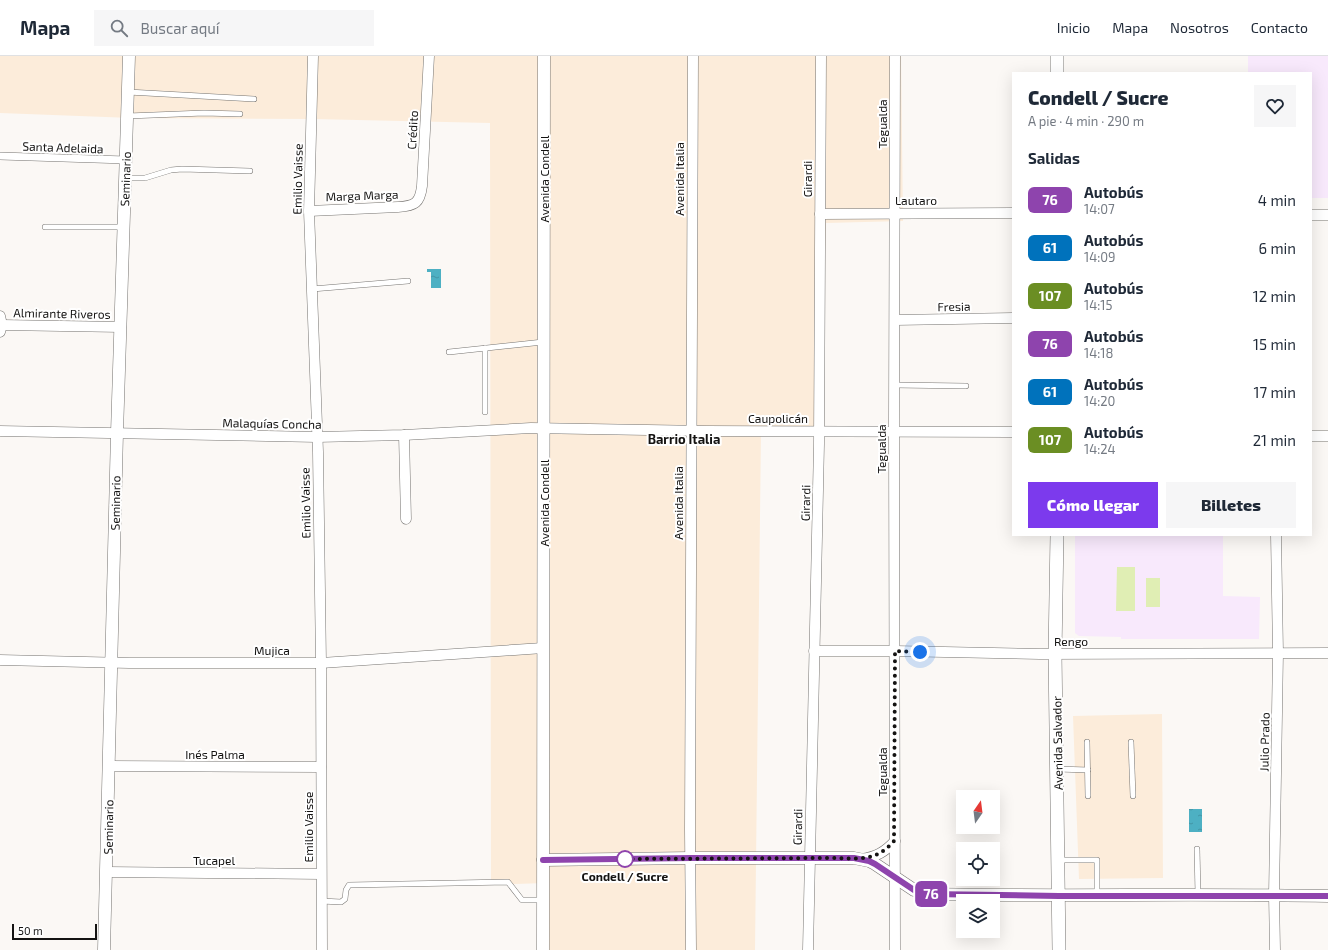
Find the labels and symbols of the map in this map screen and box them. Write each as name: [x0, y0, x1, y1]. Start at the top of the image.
street label: Tegualda: [875, 99, 889, 149]
street label: Crédito: [404, 110, 420, 150]
street label: Avenida Condell: [537, 135, 551, 223]
street label: Santa Adelaida: [22, 139, 104, 155]
street label: Avenida Italia: [672, 142, 686, 216]
street label: Emilio Vaisse: [289, 143, 305, 215]
street label: Seminario: [117, 151, 133, 207]
street label: Girardi: [800, 161, 814, 197]
street label: Marga Marga: [325, 187, 399, 203]
street label: Lautaro: [895, 193, 937, 207]
street label: Fresia: [937, 299, 971, 313]
street label: Almirante Riveros: [13, 305, 111, 321]
street label: Caupolicán: [748, 411, 808, 425]
street label: Malaquías Concha: [222, 415, 322, 431]
street label: Tegualda: [874, 424, 888, 474]
district label: Barrio Italia: [648, 431, 720, 447]
street label: Avenida Condell: [537, 459, 551, 547]
street label: Avenida Italia: [671, 466, 685, 540]
street label: Emilio Vaisse: [297, 467, 313, 539]
street label: Seminario: [108, 475, 122, 531]
street label: Girardi: [798, 485, 812, 521]
street label: Rengo: [1054, 634, 1088, 648]
your location: [910, 642, 930, 662]
street label: Mujica: [254, 643, 290, 658]
street label: Avenida Salvador: [1049, 696, 1065, 790]
street label: Julio Prado: [1256, 712, 1272, 772]
street label: Inés Palma: [185, 747, 245, 761]
street label: Tegualda: [875, 747, 889, 797]
north arrow: [956, 790, 1000, 834]
street label: Emilio Vaisse: [301, 791, 315, 863]
street label: Seminario: [101, 799, 115, 855]
street label: Girardi: [790, 809, 804, 845]
marker: Condell / Sucre: [616, 850, 634, 868]
street label: Tucapel: [193, 853, 236, 867]
place label: Condell / Sucre: [582, 869, 669, 883]
line badge: 76: [913, 881, 949, 907]
scale bar: [12, 922, 97, 941]

